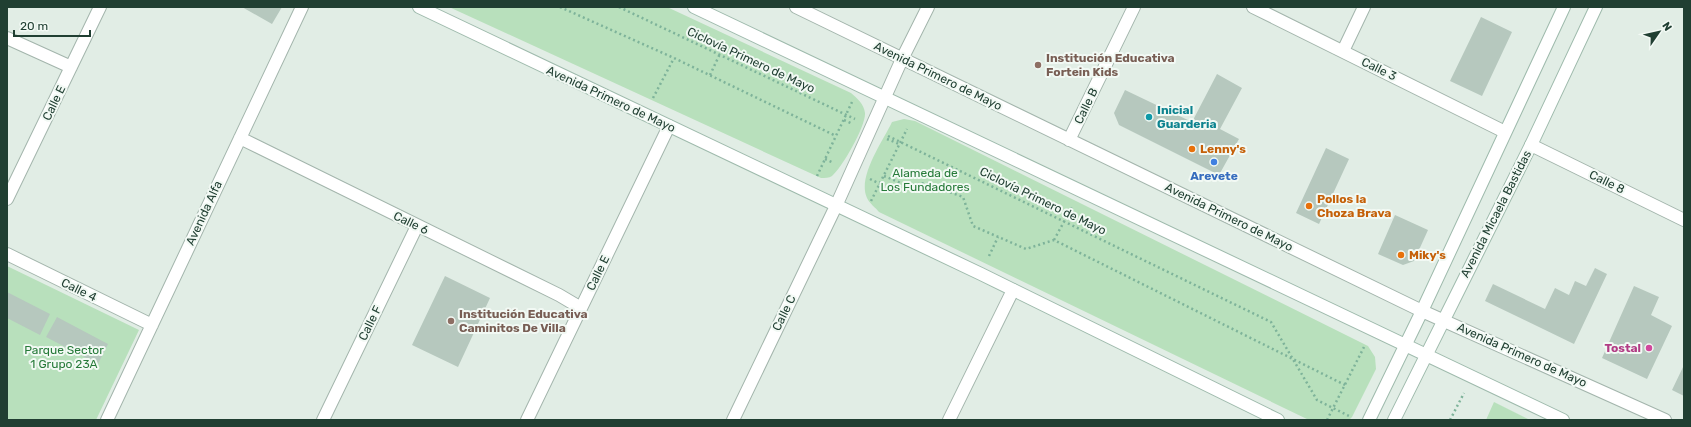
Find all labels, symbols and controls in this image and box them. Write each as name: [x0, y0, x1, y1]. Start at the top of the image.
scale bar: [14, 12, 90, 38]
north arrow: [1639, 12, 1679, 52]
text: 20 m: [20, 19, 48, 33]
text: N: [1659, 20, 1675, 34]
street label: Ciclovía Primero de Mayo: [685, 24, 817, 96]
street label: Avenida Primero de Mayo: [872, 39, 1004, 113]
place label: Institución Educativa Fortein Kids: [1046, 51, 1175, 79]
street label: Calle 3: [1359, 55, 1399, 83]
marker: Institución Educativa Fortein Kids: [1033, 60, 1043, 70]
street label: Avenida Primero de Mayo: [544, 63, 678, 135]
street label: Calle E: [40, 83, 68, 123]
street label: Calle B: [1071, 86, 1101, 126]
place label: Inicial Guarderia: [1157, 103, 1216, 131]
marker: Inicial Guarderia: [1144, 112, 1154, 122]
place label: Lenny's: [1200, 142, 1246, 156]
marker: Lenny's: [1187, 144, 1197, 154]
street label: Avenida Micaela Bastidas: [1458, 148, 1534, 280]
marker: Arevete: [1209, 157, 1219, 167]
street label: Ciclovía Primero de Mayo: [977, 164, 1109, 238]
park label: Alameda de Los Fundadores: [880, 166, 970, 194]
street label: Calle 8: [1587, 167, 1627, 197]
place label: Arevete: [1190, 169, 1238, 183]
street label: Avenida Alfa: [183, 179, 225, 247]
street label: Avenida Primero de Mayo: [1163, 180, 1295, 254]
place label: Pollos la Choza Brava: [1317, 192, 1391, 220]
marker: Pollos la Choza Brava: [1304, 201, 1314, 211]
street label: Calle 6: [391, 209, 431, 237]
place label: Miky's: [1409, 248, 1446, 262]
marker: Miky's: [1396, 250, 1406, 260]
street label: Calle E: [584, 253, 612, 293]
street label: Calle 4: [59, 275, 99, 305]
street label: Calle C: [769, 293, 799, 333]
street label: Calle F: [356, 303, 384, 343]
place label: Institución Educativa Caminitos De Villa: [459, 307, 588, 335]
marker: Institución Educativa Caminitos De Villa: [446, 316, 456, 326]
street label: Avenida Primero de Mayo: [1455, 320, 1589, 390]
place label: Tostal: [1604, 341, 1641, 355]
park label: Parque Sector 1 Grupo 23A: [24, 343, 104, 371]
marker: Tostal: [1644, 343, 1654, 353]

